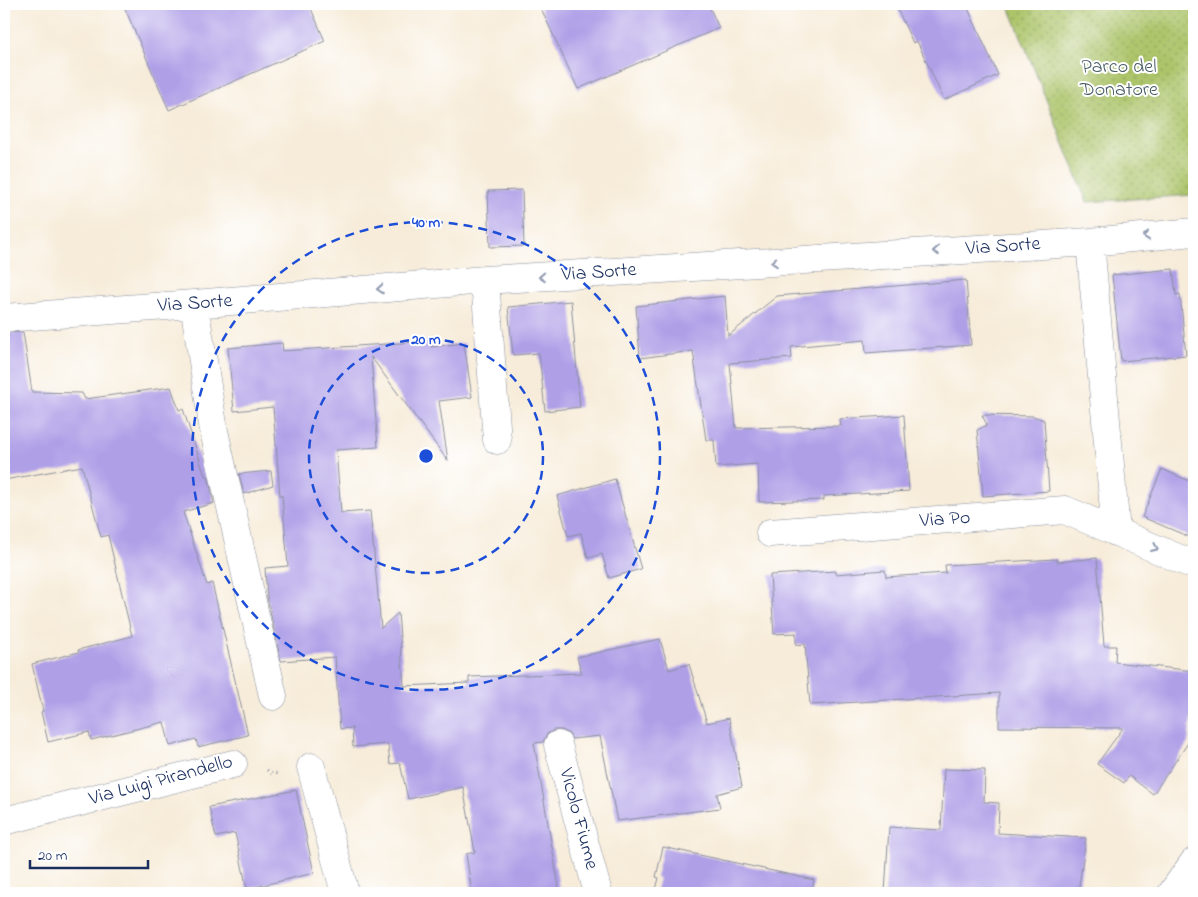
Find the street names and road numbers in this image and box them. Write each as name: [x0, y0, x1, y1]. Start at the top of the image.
street label: Via Sorte: [964, 230, 1041, 264]
street label: Via Sorte: [560, 256, 637, 290]
street label: Via Sorte: [156, 287, 233, 321]
street label: Via Po: [918, 504, 971, 536]
street label: Via Luigi Pirandello: [85, 748, 236, 815]
street label: Vicolo Fiume: [550, 764, 605, 873]

